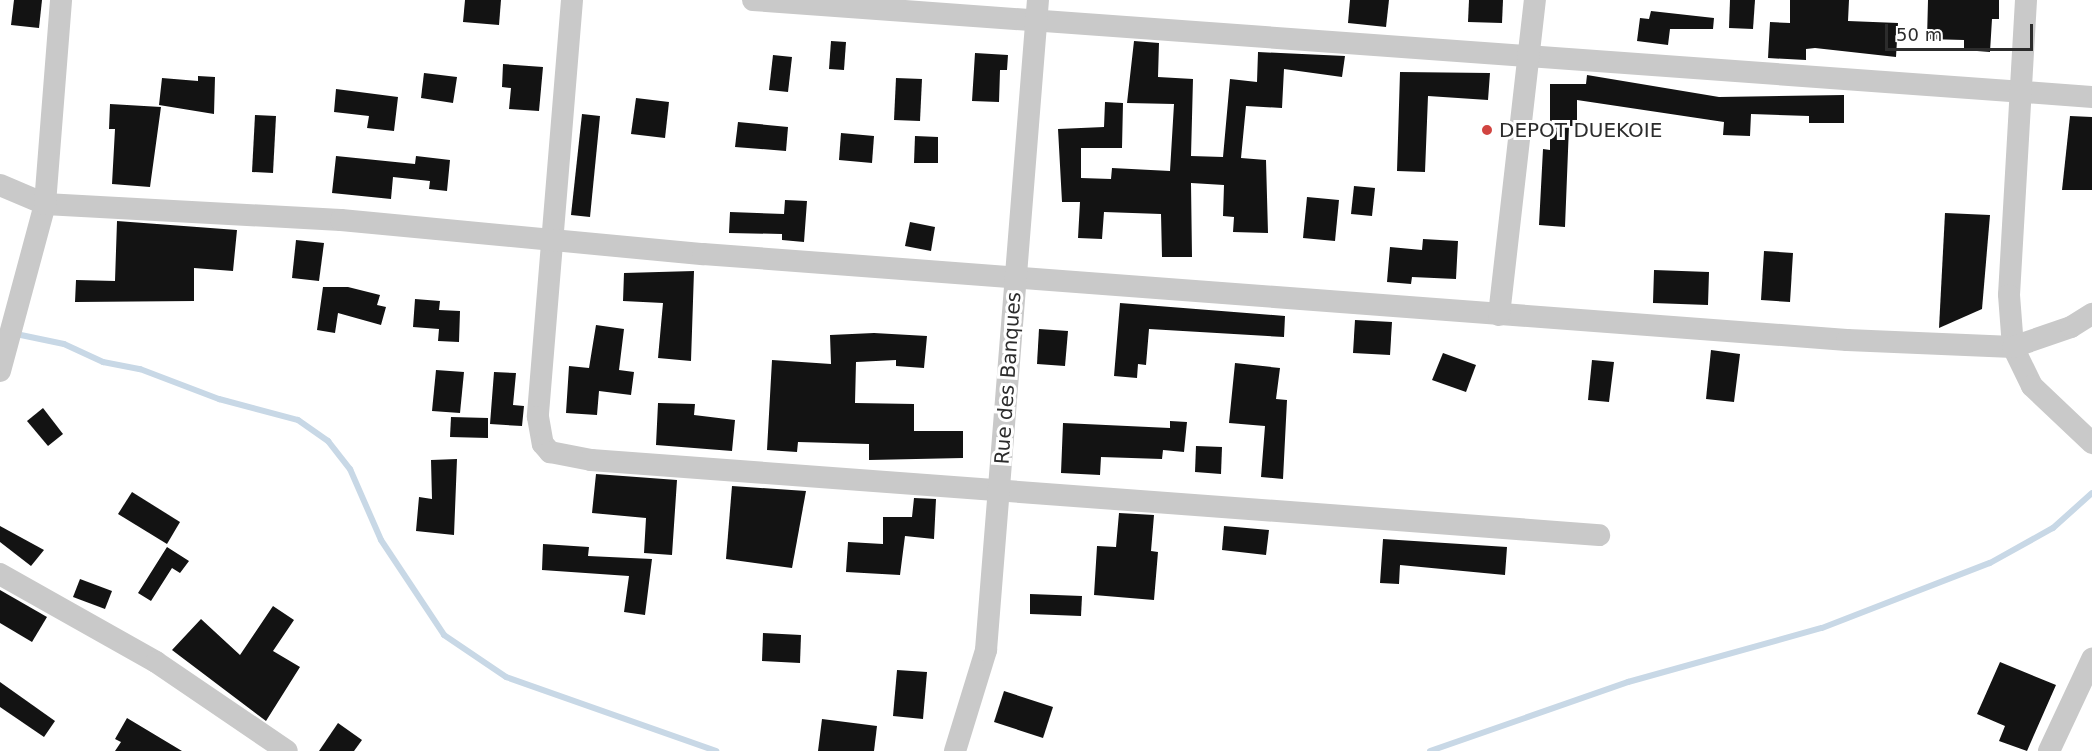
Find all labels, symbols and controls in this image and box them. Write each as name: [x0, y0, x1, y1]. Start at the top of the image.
scale bar: [1888, 12, 2036, 50]
text: 50 m: [1896, 24, 1942, 45]
place label: DEPOT DUEKOIE: [1499, 118, 1662, 142]
marker: DEPOT DUEKOIE: [1480, 123, 1494, 137]
street label: Rue des Banques: [990, 291, 1026, 465]

